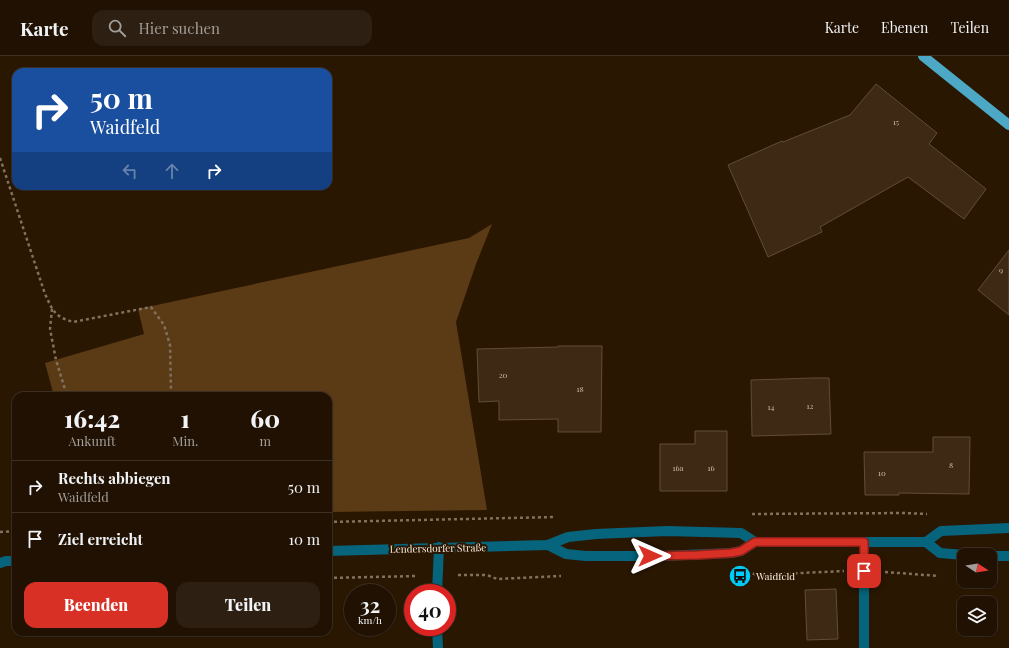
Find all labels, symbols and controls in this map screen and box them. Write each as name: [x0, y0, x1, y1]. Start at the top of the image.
search box: [92, 10, 372, 46]
text: Karte: [20, 15, 68, 41]
icon: search: [106, 17, 128, 39]
text: Hier suchen: [138, 18, 220, 38]
text: Karte: [825, 18, 859, 37]
text: Ebenen: [881, 18, 928, 37]
text: Teilen: [950, 18, 989, 37]
text: 50 m: [90, 79, 153, 116]
icon: right: [24, 84, 76, 136]
text: Waidfeld: [90, 115, 160, 139]
house number: 15: [893, 116, 899, 127]
icon: left: [119, 160, 141, 182]
icon: ahead: [161, 160, 183, 182]
icon: right: [203, 160, 225, 182]
house number: 9: [999, 264, 1003, 275]
house number: 20: [499, 369, 508, 380]
house number: 18: [576, 383, 584, 394]
house number: 12: [807, 400, 814, 411]
house number: 14: [768, 401, 774, 412]
text: 16:42: [64, 402, 120, 434]
text: 1: [181, 402, 190, 434]
text: 60: [250, 402, 280, 434]
text: Ankunft: [68, 432, 116, 449]
text: Min.: [172, 432, 198, 449]
text: m: [259, 432, 271, 449]
house number: 8: [949, 459, 953, 470]
house number: 16a: [672, 462, 684, 473]
house number: 16: [707, 462, 715, 473]
house number: 10: [878, 467, 886, 478]
text: Rechts abbiegen: [58, 468, 171, 488]
icon: right: [24, 476, 46, 498]
text: 50 m: [288, 477, 320, 497]
text: Waidfeld: [58, 488, 109, 505]
icon: arrive: [24, 528, 46, 550]
text: Ziel erreicht: [58, 529, 143, 549]
text: 10 m: [288, 529, 320, 549]
position arrow: [629, 535, 671, 577]
street label: Lendersdorfer Straße: [390, 540, 486, 556]
north arrow: [957, 548, 997, 588]
map controls: [957, 548, 997, 636]
pin: [847, 554, 881, 588]
icon: arrive: [853, 560, 875, 582]
bus stop icon: Waidfeld: [727, 563, 753, 589]
place label: Waidfeld: [755, 569, 795, 583]
button: Beenden: [24, 582, 168, 628]
button: Teilen: [176, 582, 320, 628]
speed limit sign: 40: [404, 584, 456, 636]
text: 32: [360, 591, 380, 618]
button: layers: [957, 596, 997, 636]
text: km/h: [358, 613, 382, 627]

